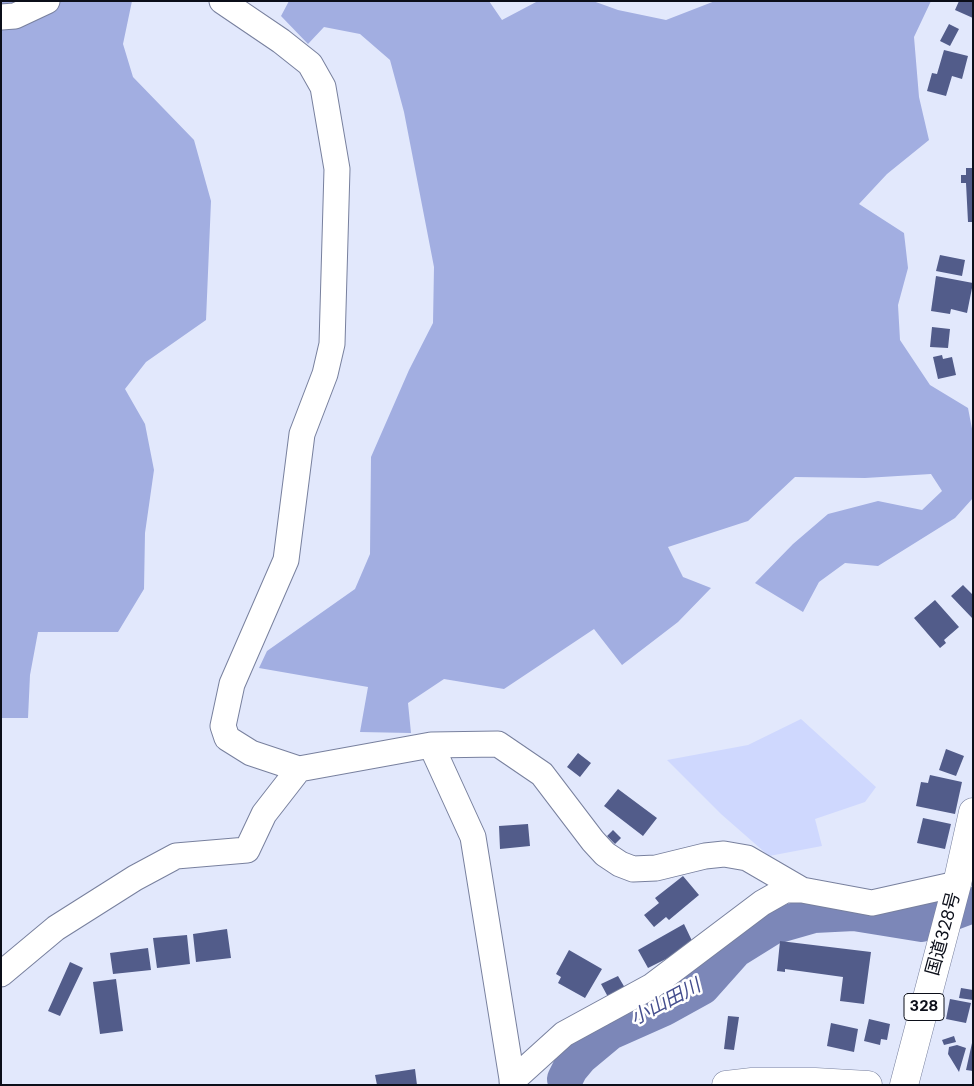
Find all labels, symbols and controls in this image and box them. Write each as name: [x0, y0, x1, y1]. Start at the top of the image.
street label: 国道328号: [922, 890, 966, 978]
water label: 小山田川: [627, 975, 705, 1031]
road number: 328: [904, 994, 944, 1020]

